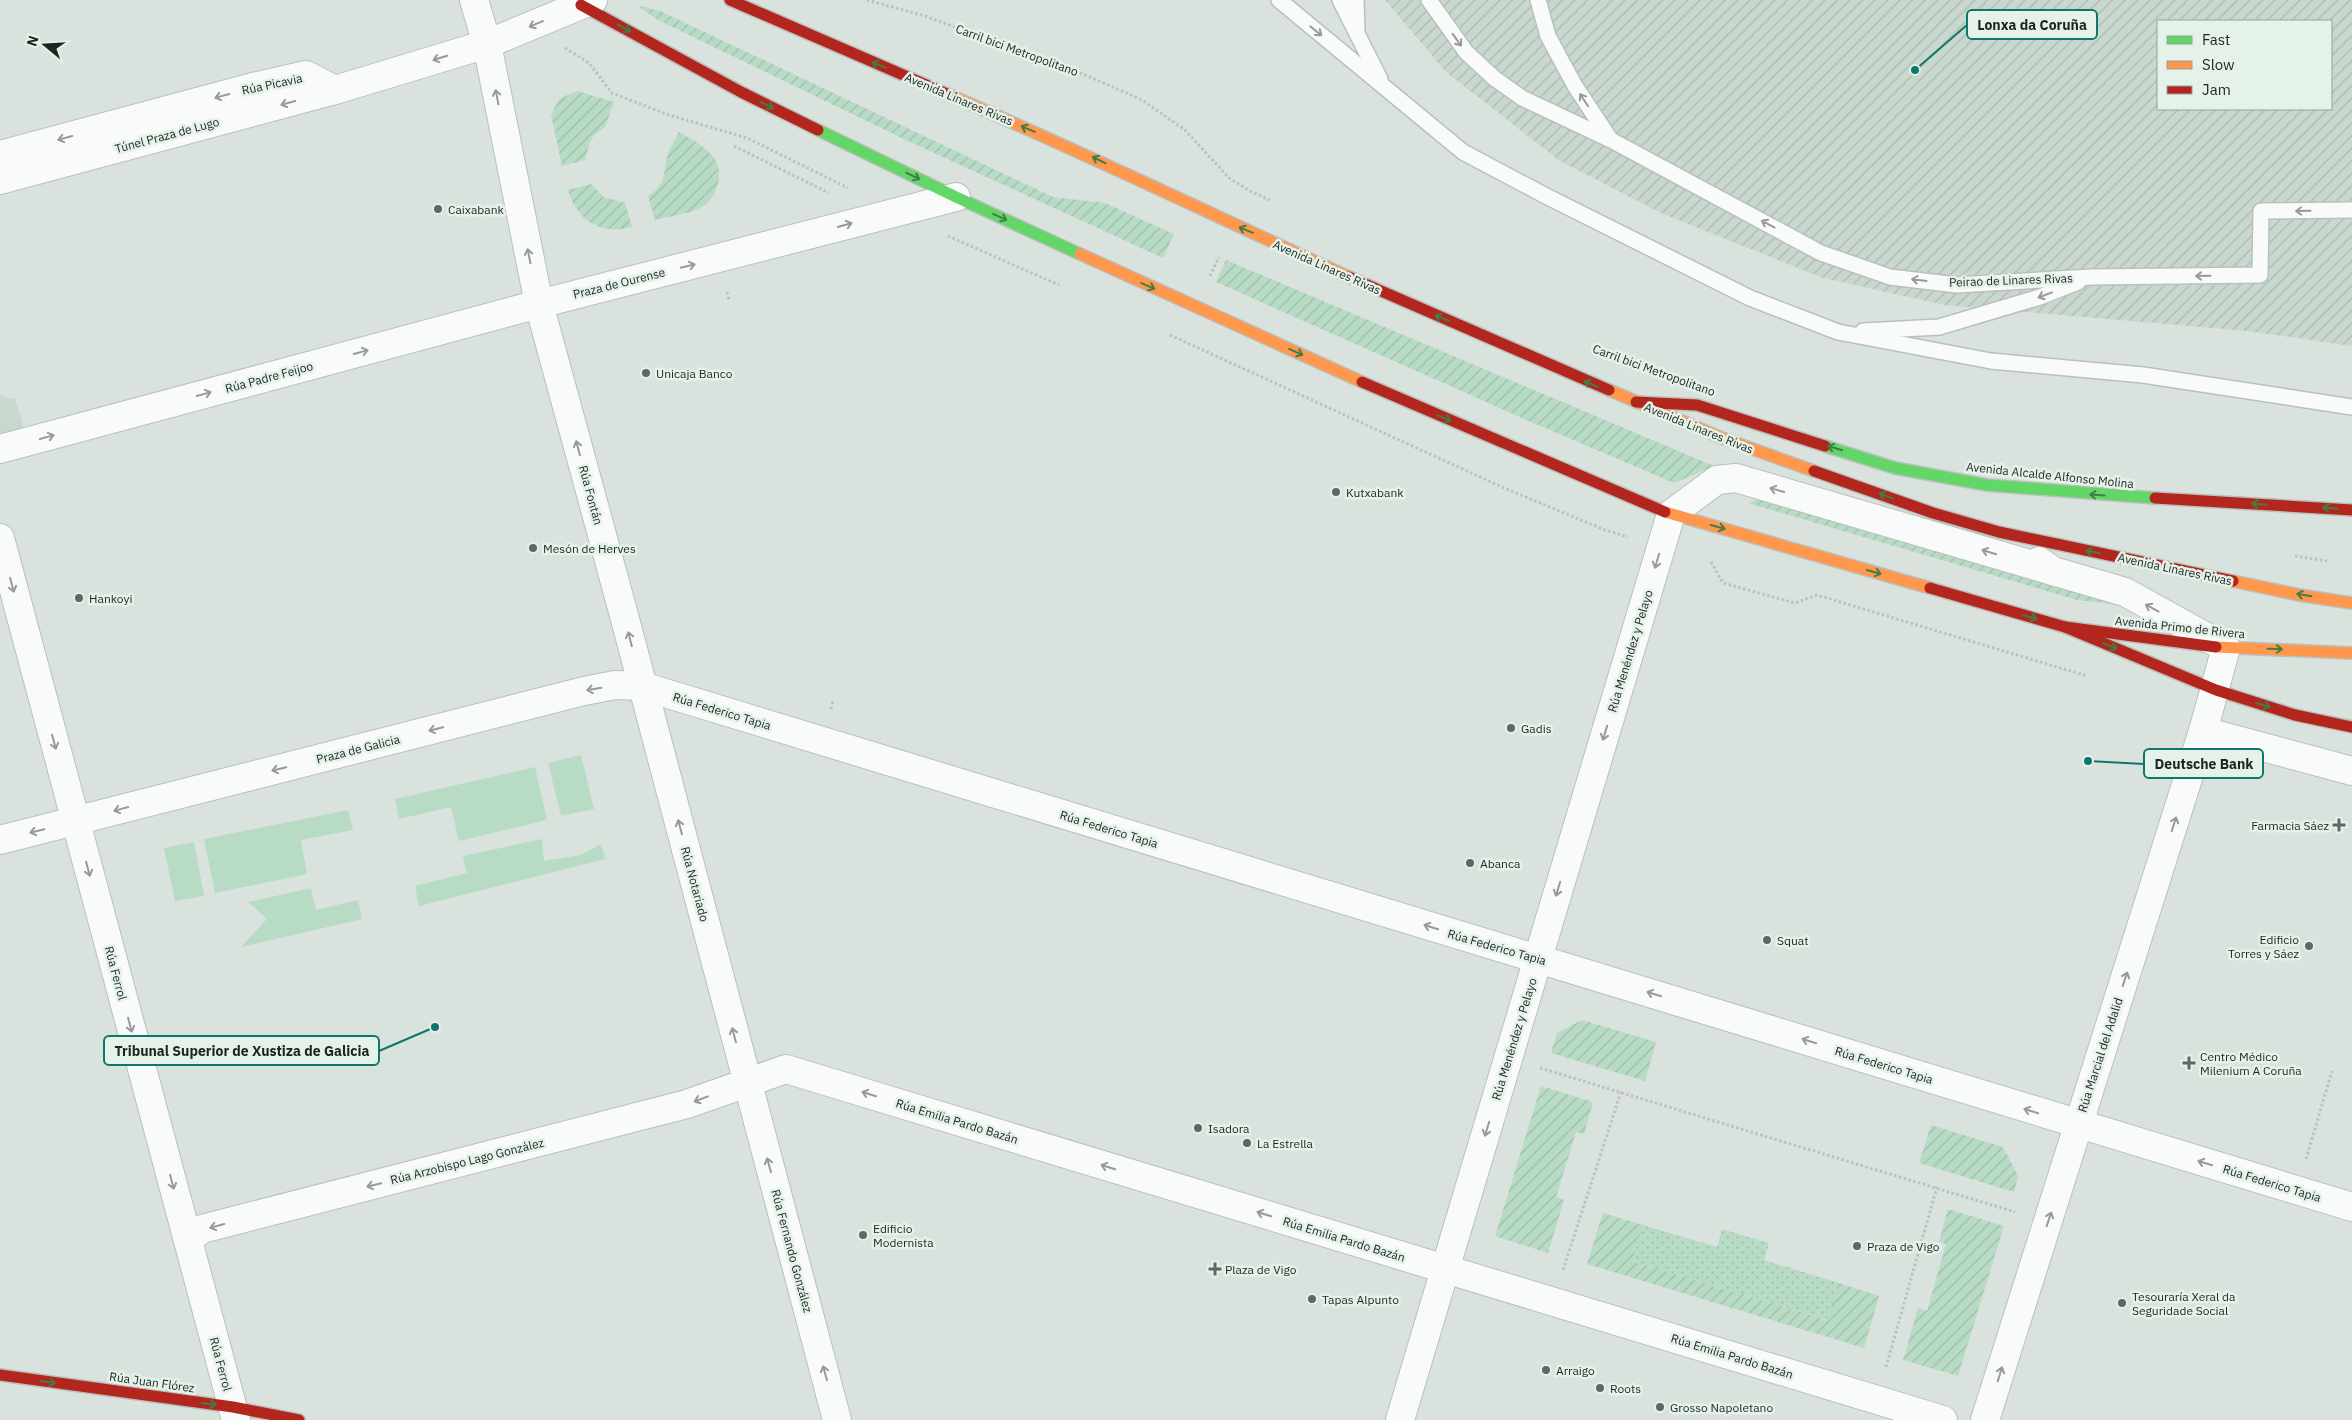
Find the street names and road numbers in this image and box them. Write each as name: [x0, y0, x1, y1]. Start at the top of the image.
street label: Carril bici Metropolitano: [954, 21, 1081, 79]
street label: Avenida Linares Rivas: [902, 69, 1016, 129]
street label: Rúa Picavia: [240, 70, 304, 98]
street label: Túnel Praza de Lugo: [113, 114, 221, 156]
street label: Avenida Linares Rivas: [1271, 236, 1383, 298]
street label: Praza de Ourense: [571, 264, 667, 302]
street label: Peirao de Linares Rivas: [1949, 270, 2073, 290]
street label: Carril bici Metropolitano: [1591, 341, 1718, 399]
street label: Rúa Padre Feijoo: [223, 358, 315, 396]
street label: Avenida Linares Rivas: [1642, 399, 1756, 457]
street label: Avenida Alcalde Alfonso Molina: [1965, 459, 2135, 491]
street label: Rúa Fontán: [576, 464, 606, 526]
street label: Avenida Linares Rivas: [2116, 550, 2234, 588]
street label: Rúa Menéndez y Pelayo: [1604, 588, 1656, 714]
street label: Avenida Primo de Rivera: [2114, 613, 2246, 641]
street label: Rúa Federico Tapia: [671, 689, 774, 733]
street label: Praza de Galicia: [315, 731, 402, 767]
street label: Rúa Federico Tapia: [1058, 807, 1161, 851]
street label: Rúa Notariado: [678, 845, 712, 923]
street label: Rúa Federico Tapia: [1446, 926, 1549, 968]
street label: Rúa Ferrol: [102, 944, 130, 1002]
street label: Rúa Menéndez y Pelayo: [1488, 976, 1540, 1102]
street label: Rúa Marcial del Adalid: [2074, 996, 2126, 1114]
street label: Rúa Federico Tapia: [1833, 1043, 1936, 1087]
street label: Rúa Emilia Pardo Bazán: [894, 1095, 1020, 1147]
street label: Rúa Arzobispo Lago González: [389, 1135, 546, 1187]
street label: Rúa Federico Tapia: [2221, 1161, 2324, 1205]
street label: Rúa Fernando González: [768, 1188, 816, 1315]
street label: Rúa Emilia Pardo Bazán: [1281, 1213, 1407, 1265]
street label: Rúa Emilia Pardo Bazán: [1669, 1330, 1795, 1382]
street label: Rúa Ferrol: [207, 1335, 235, 1393]
street label: Rúa Juan Flórez: [108, 1369, 196, 1395]

